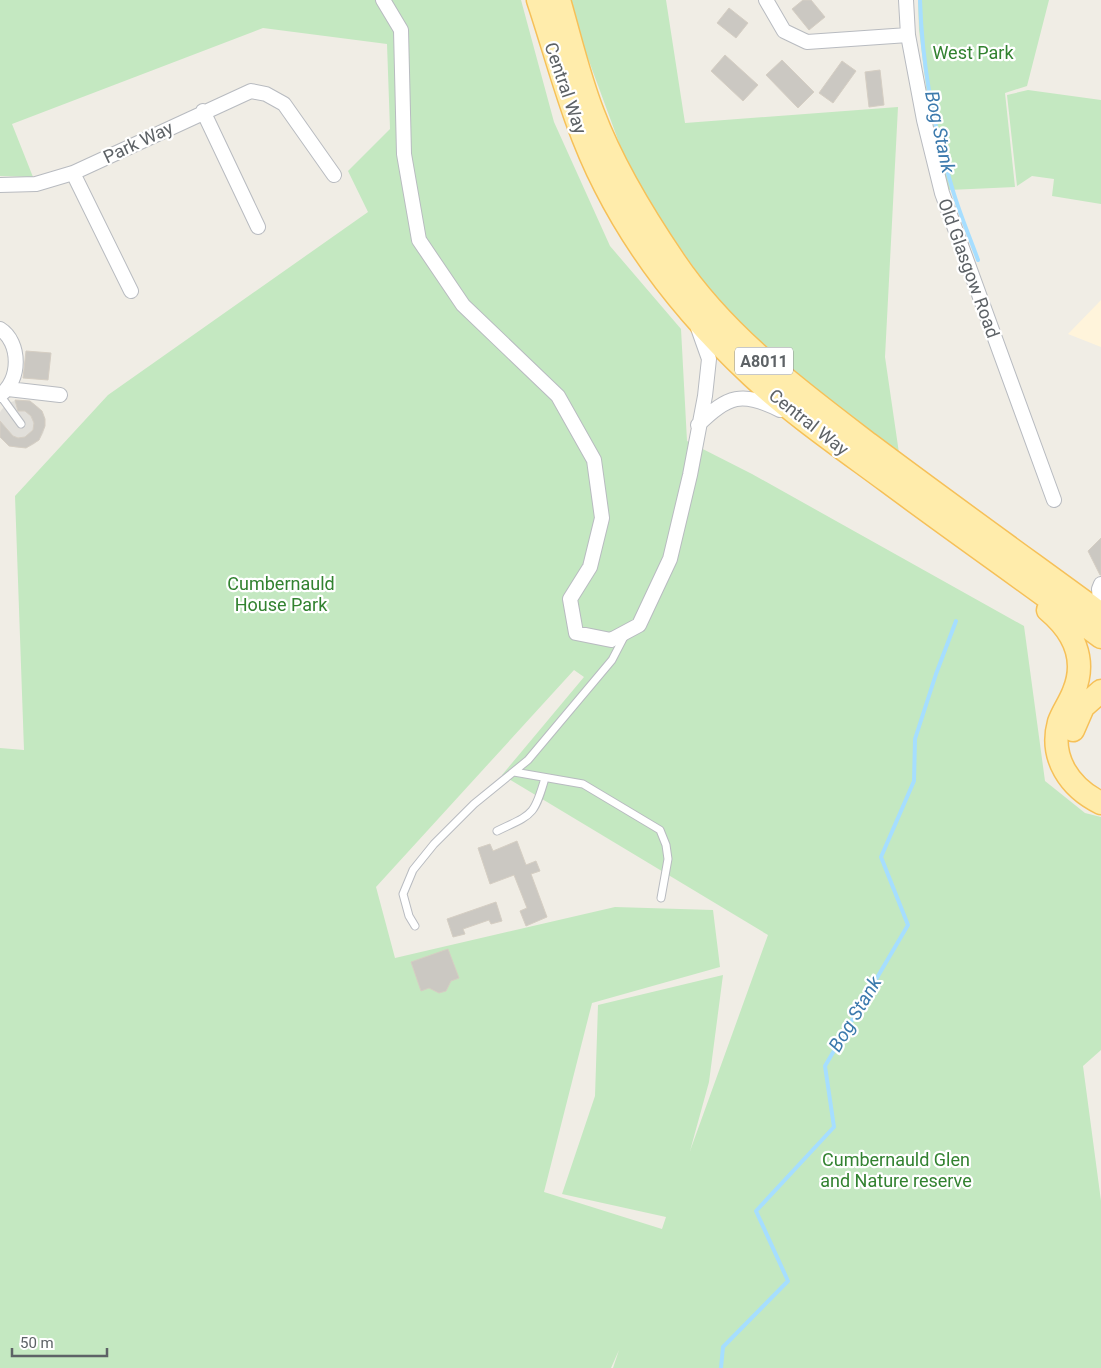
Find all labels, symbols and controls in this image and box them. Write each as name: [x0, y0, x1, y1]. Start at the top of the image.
street label: Central Way: [541, 40, 592, 137]
park label: West Park: [932, 42, 1014, 63]
water label: Bog Stank: [920, 89, 960, 176]
street label: Park Way: [100, 117, 177, 167]
street label: Old Glasgow Road: [934, 195, 1004, 341]
road number: A8011: [735, 348, 793, 374]
street label: Central Way: [765, 384, 853, 460]
park label: Cumbernauld House Park: [227, 573, 335, 615]
water label: Bog Stank: [824, 972, 887, 1056]
park label: Cumbernauld Glen and Nature reserve: [820, 1149, 972, 1191]
scale bar: [12, 1326, 108, 1358]
text: 50 m: [20, 1334, 54, 1352]

